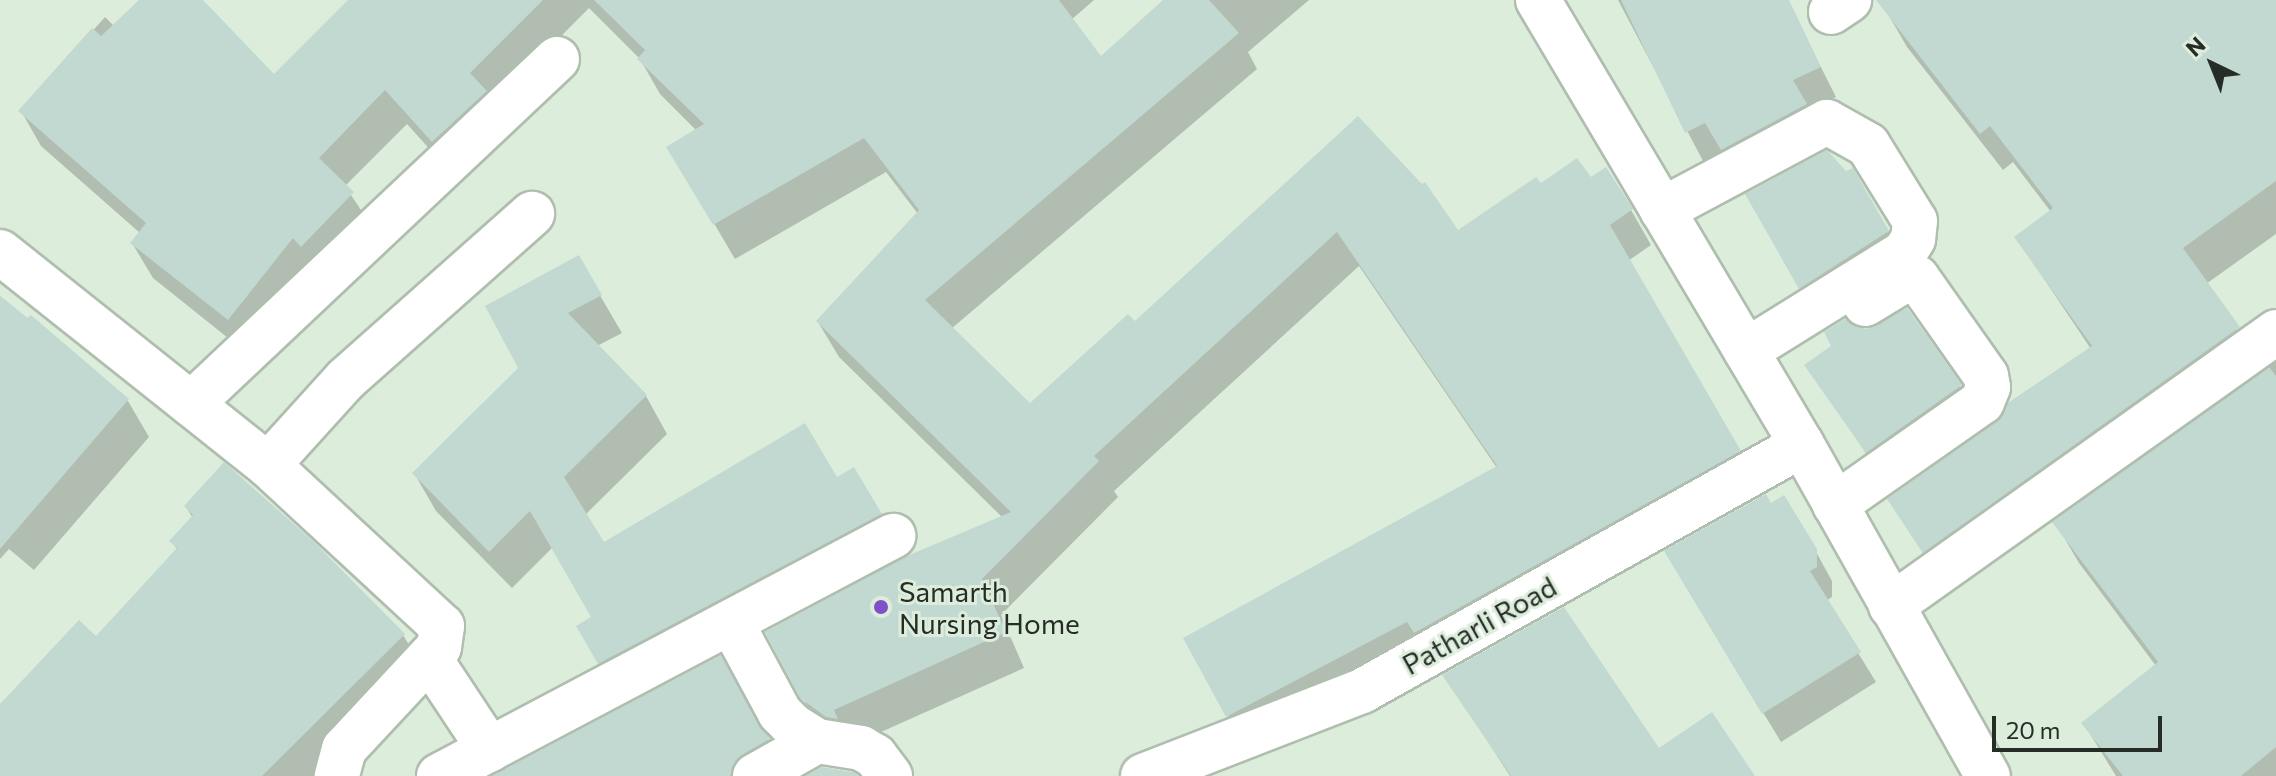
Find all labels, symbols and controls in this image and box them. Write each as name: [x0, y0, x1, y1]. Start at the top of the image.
north arrow: [2172, 24, 2252, 104]
text: N: [2180, 31, 2211, 62]
street label: Patharli Road: [1396, 569, 1562, 681]
place label: Samarth Nursing Home: [899, 574, 1080, 640]
marker: Samarth Nursing Home: [870, 596, 892, 618]
scale bar: [1996, 700, 2166, 750]
text: 20 m: [2006, 715, 2060, 744]

